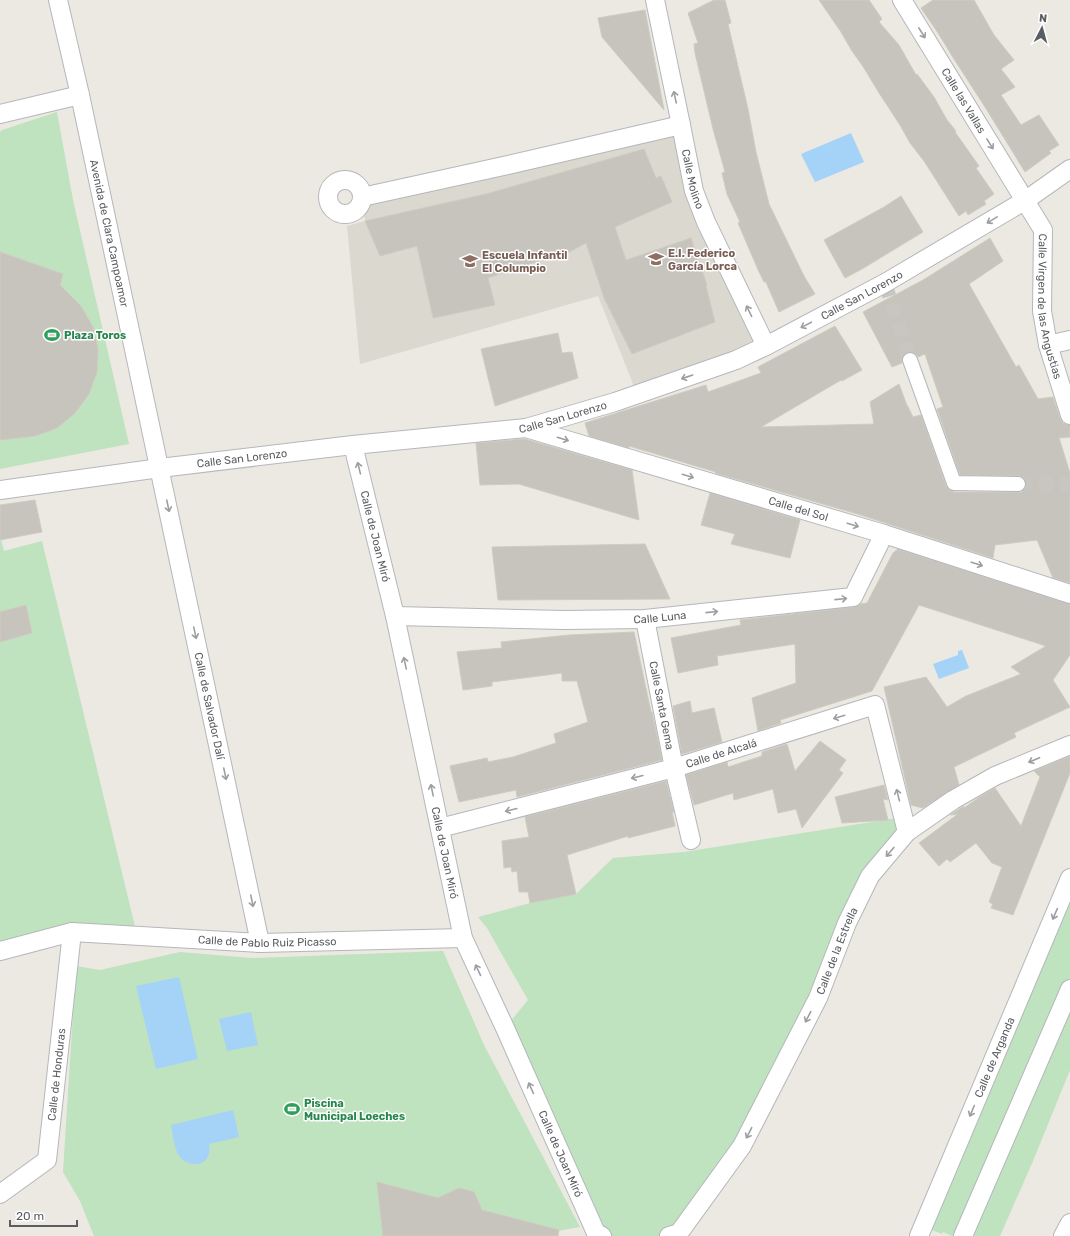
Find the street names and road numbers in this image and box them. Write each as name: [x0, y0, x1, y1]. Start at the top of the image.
street label: Calle las Vallas: [938, 66, 988, 136]
street label: Calle Molino: [679, 148, 706, 211]
street label: Avenida de Clara Campoamor: [87, 158, 131, 309]
street label: Calle Virgen de las Angustias: [1035, 234, 1064, 381]
street label: Calle San Lorenzo: [819, 268, 905, 323]
street label: Calle San Lorenzo: [518, 399, 608, 436]
street label: Calle San Lorenzo: [196, 447, 288, 471]
street label: Calle de Joan Miró: [357, 489, 392, 583]
street label: Calle del Sol: [767, 494, 830, 524]
street label: Calle Luna: [633, 609, 687, 626]
street label: Calle de Salvador Dalí: [191, 651, 227, 762]
street label: Calle Santa Gema: [646, 660, 676, 751]
street label: Calle de Alcalá: [684, 736, 758, 771]
street label: Calle de Joan Miró: [428, 806, 461, 900]
street label: Calle de la Estrella: [814, 905, 861, 996]
street label: Calle de Pablo Ruiz Picasso: [198, 933, 337, 950]
street label: Calle de Arganda: [972, 1015, 1018, 1100]
street label: Calle de Honduras: [45, 1027, 68, 1121]
street label: Calle de Joan Miró: [535, 1108, 585, 1199]

